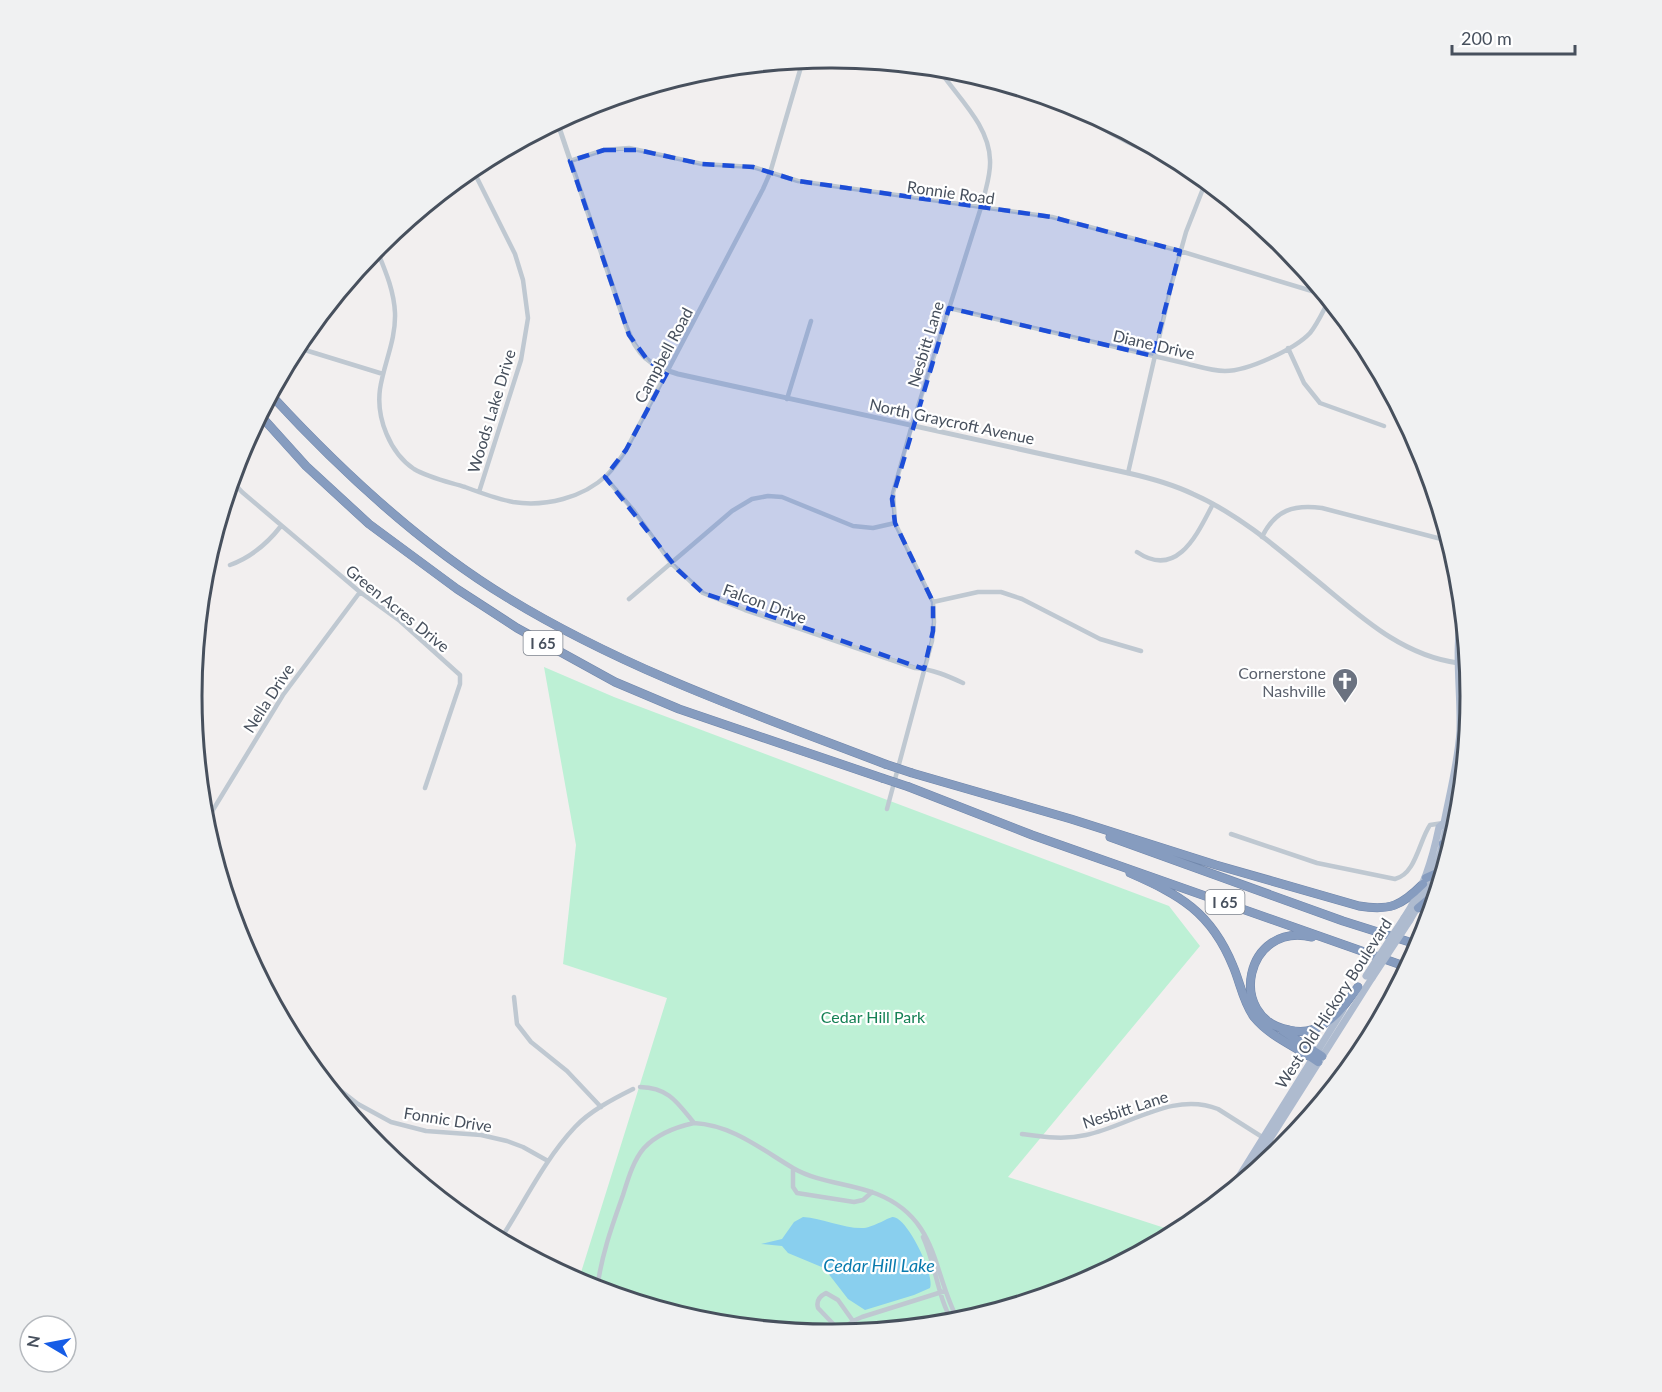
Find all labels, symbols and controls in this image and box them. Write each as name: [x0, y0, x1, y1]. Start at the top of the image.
scale bar: [1452, 18, 1575, 56]
text: 200 m: [1461, 27, 1512, 49]
street label: Ronnie Road: [906, 176, 996, 208]
street label: Nesbitt Lane: [903, 299, 947, 389]
street label: Campbell Road: [630, 304, 696, 406]
street label: Diane Drive: [1111, 325, 1197, 363]
street label: Woods Lake Drive: [463, 347, 519, 475]
street label: North Graycroft Avenue: [868, 394, 1036, 448]
street label: Green Acres Drive: [342, 560, 454, 656]
street label: Falcon Drive: [721, 579, 809, 627]
road number: I 65: [524, 631, 562, 655]
street label: Nella Drive: [239, 660, 297, 736]
place label: Cornerstone Nashville: [1238, 663, 1326, 700]
church icon: Cornerstone Nashville: [1330, 666, 1360, 704]
road number: I 65: [1206, 890, 1244, 914]
street label: West Old Hickory Boulevard: [1271, 914, 1395, 1092]
park label: Cedar Hill Park: [821, 1007, 926, 1026]
street label: Nesbitt Lane: [1080, 1086, 1170, 1132]
street label: Fonnic Drive: [403, 1103, 493, 1135]
water label: Cedar Hill Lake: [823, 1254, 935, 1276]
north arrow: [18, 1314, 78, 1374]
text: N: [22, 1334, 43, 1349]

